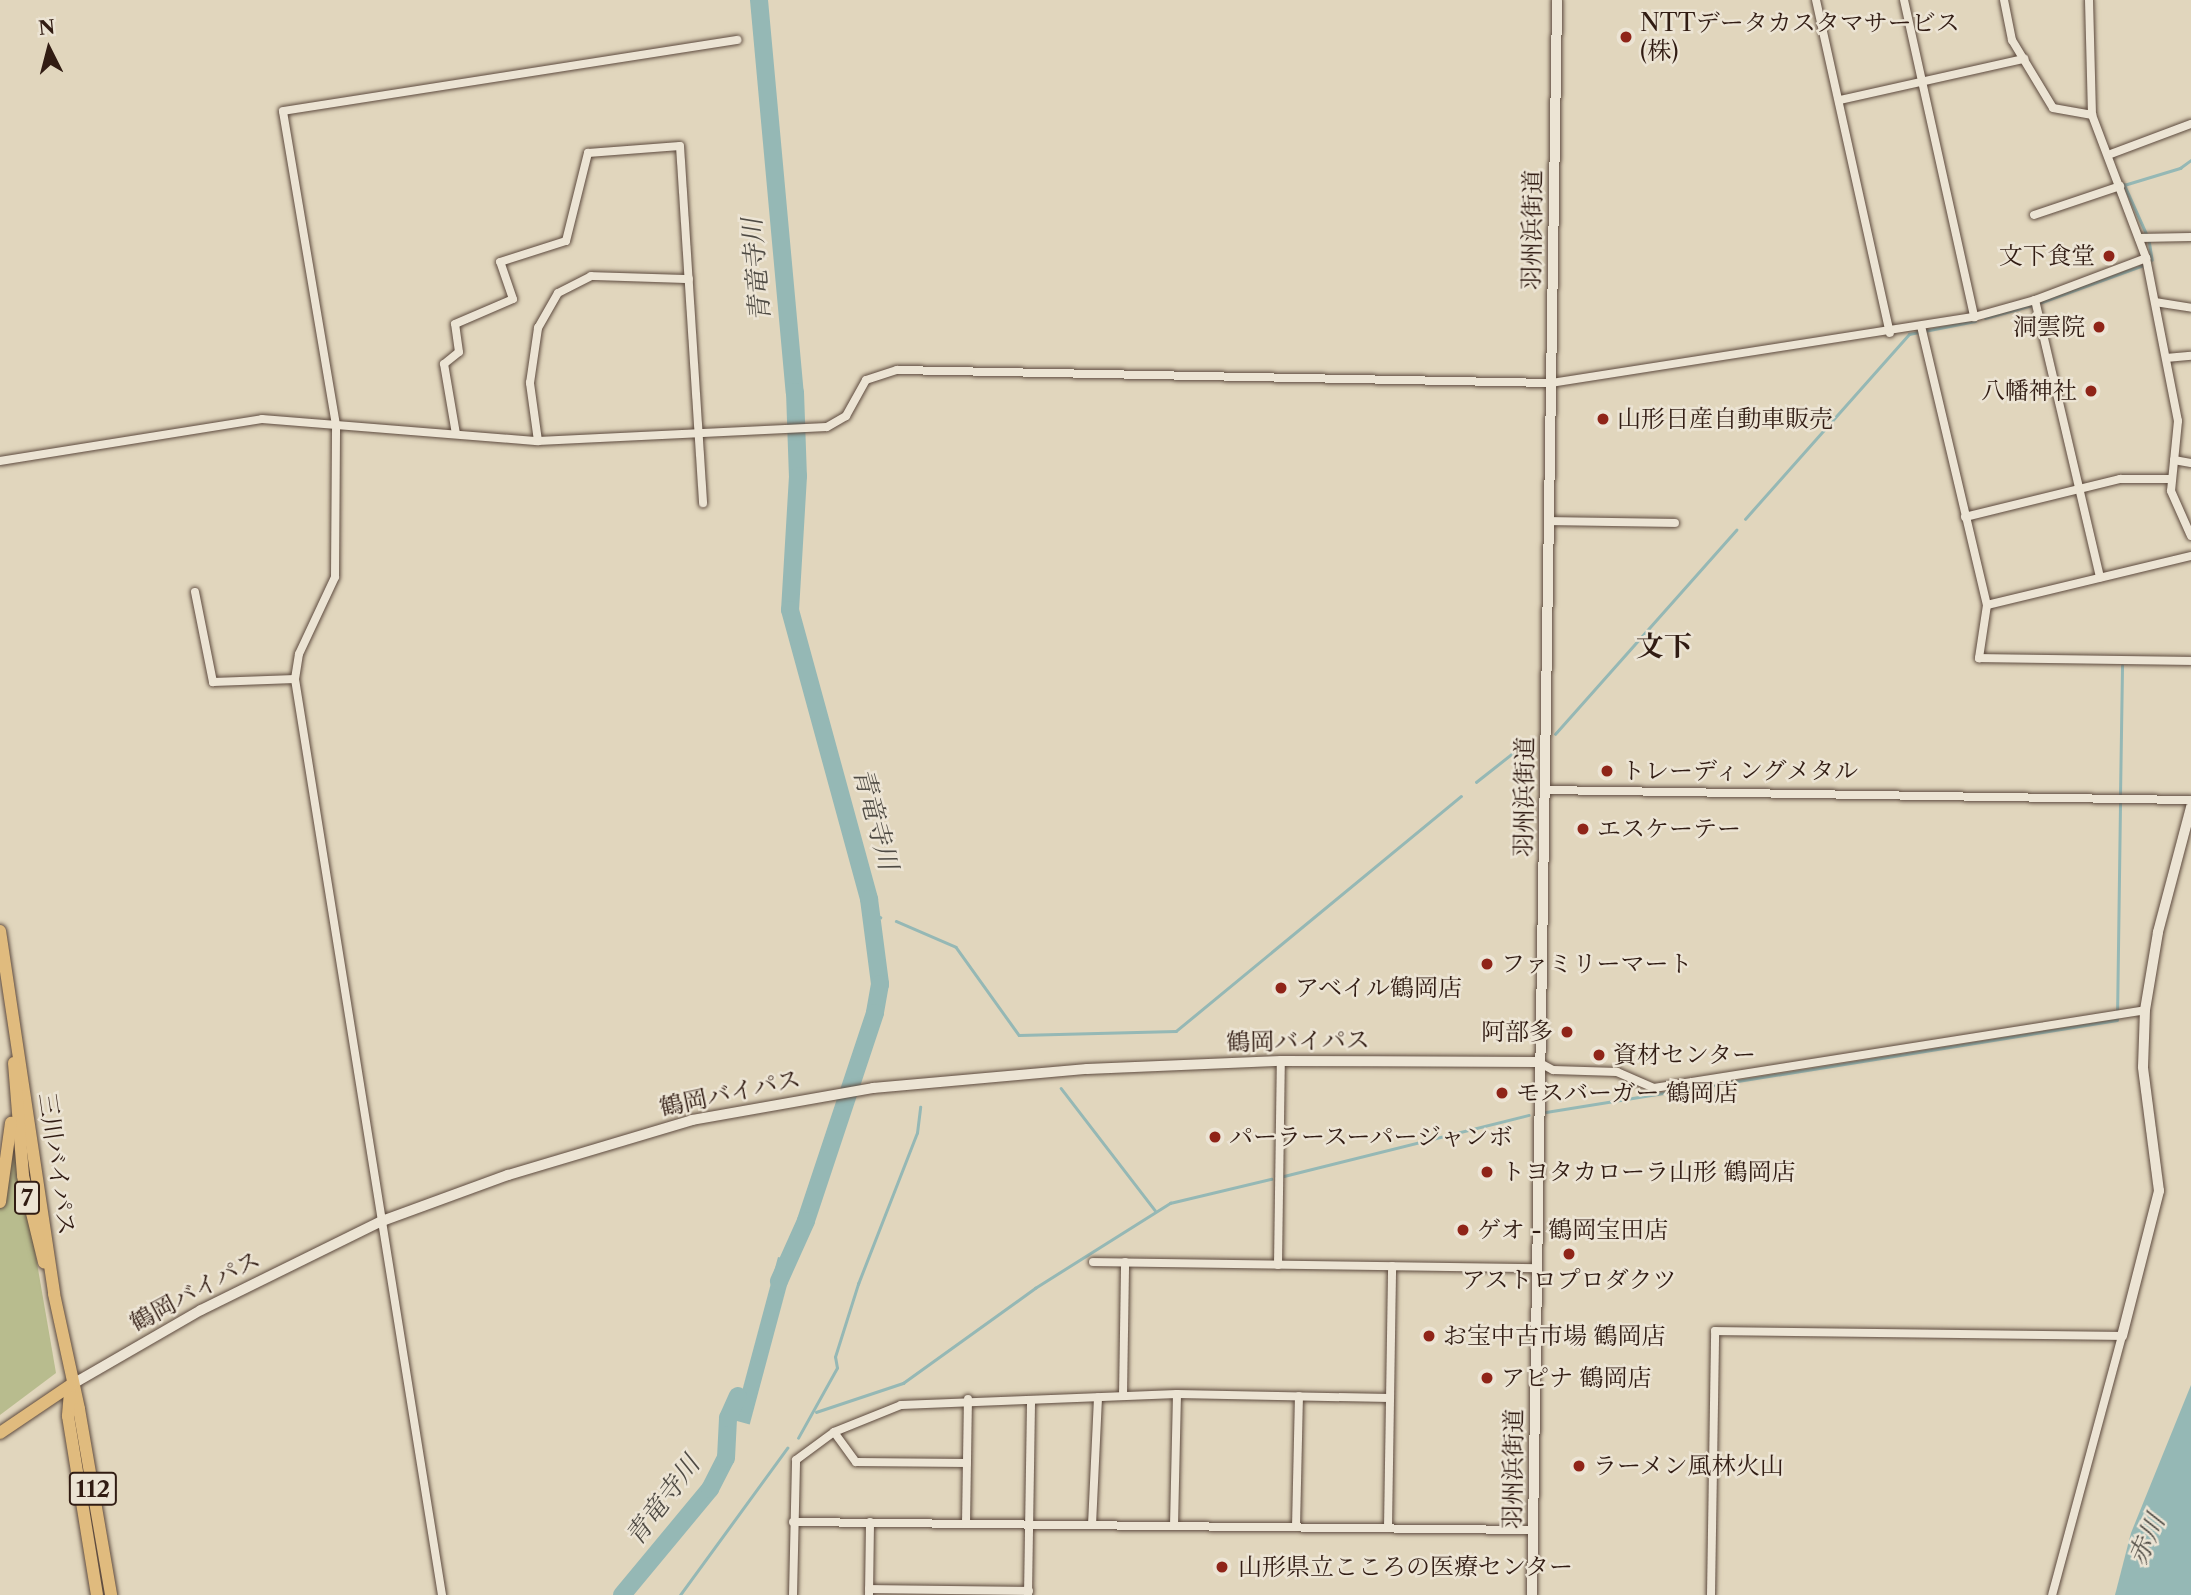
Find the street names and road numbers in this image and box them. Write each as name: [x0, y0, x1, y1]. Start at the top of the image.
street label: 羽州浜街道: [1517, 170, 1547, 290]
street label: 羽州浜街道: [1509, 737, 1539, 857]
street label: 鶴岡バイパス: [1226, 1025, 1370, 1057]
street label: 鶴岡バイパス: [657, 1064, 803, 1122]
street label: 三川バイパス: [33, 1091, 81, 1237]
road number: 7: [13, 1178, 41, 1218]
street label: 鶴岡バイパス: [125, 1244, 265, 1338]
street label: 羽州浜街道: [1498, 1409, 1528, 1529]
road number: 112: [68, 1470, 118, 1508]

